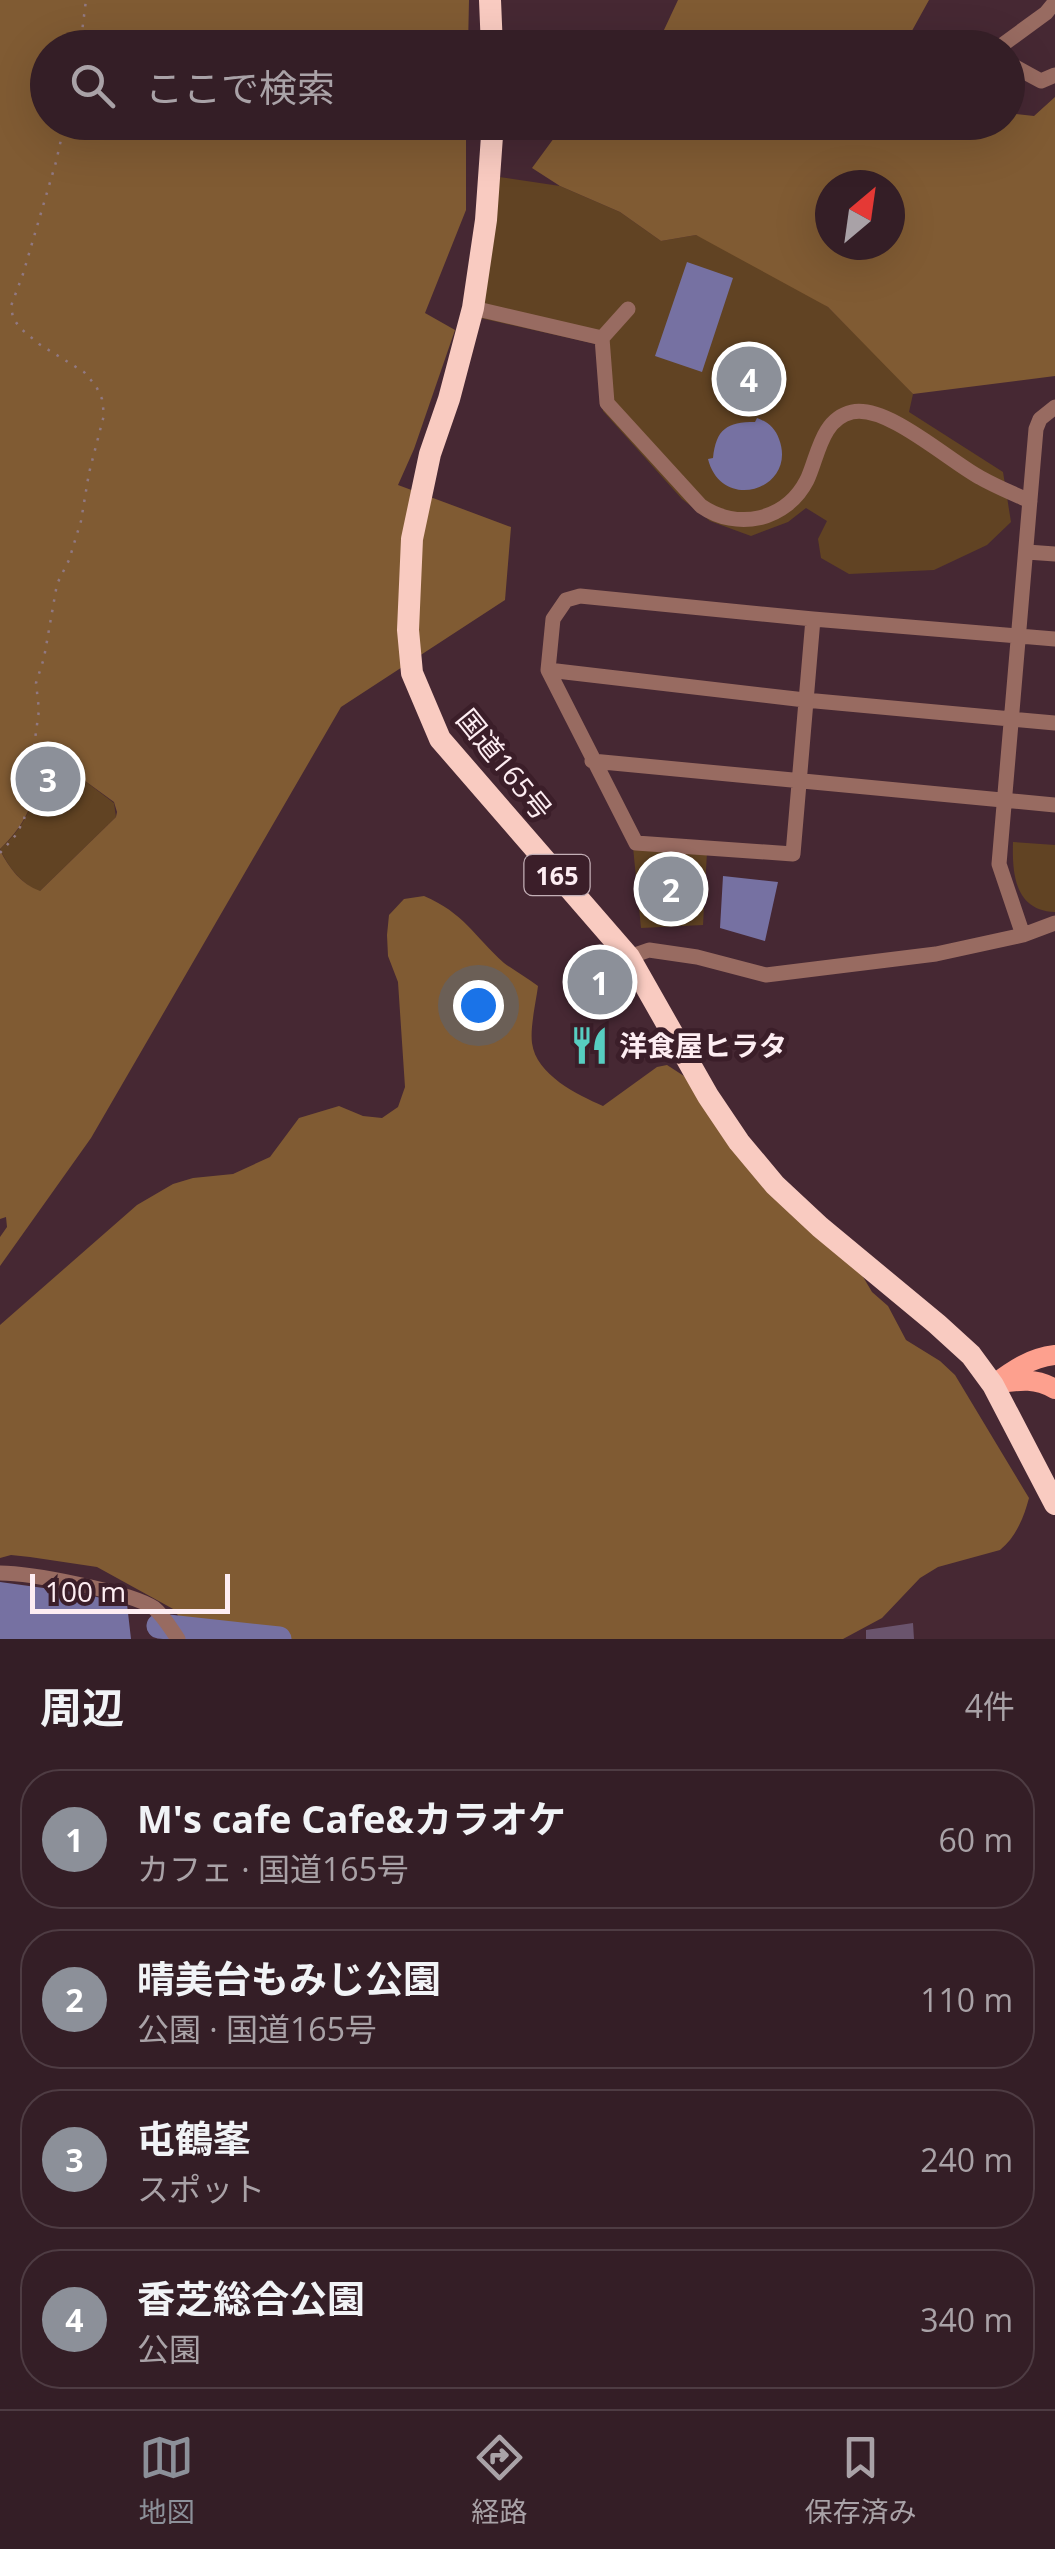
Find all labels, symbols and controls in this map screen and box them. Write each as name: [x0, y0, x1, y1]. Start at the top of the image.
search box: [30, 30, 1025, 140]
icon: search: [65, 58, 120, 113]
text: ここで検索: [145, 61, 335, 113]
north arrow: [815, 170, 905, 260]
pin: 4: [716, 342, 782, 416]
street label: 国道165号: [449, 701, 561, 827]
pin: 3: [15, 742, 80, 816]
pin: 2: [638, 852, 704, 926]
road number: 165: [524, 855, 590, 895]
pin: 1: [568, 944, 632, 1020]
your location: [453, 980, 504, 1031]
restaurant icon: 洋食屋ヒラタ: [568, 1024, 610, 1066]
place label: 洋食屋ヒラタ: [619, 1026, 787, 1064]
scale bar: [30, 1569, 230, 1614]
text: 100 m: [45, 1572, 126, 1610]
text: 周辺: [40, 1678, 124, 1735]
text: 4件: [965, 1684, 1015, 1727]
text: M's cafe Cafe&カラオケ: [137, 1792, 566, 1844]
text: 1: [65, 1818, 84, 1861]
text: 60 m: [938, 1818, 1013, 1861]
text: カフェ · 国道165号: [137, 1847, 409, 1890]
text: 晴美台もみじ公園: [137, 1952, 441, 2004]
text: 2: [65, 1978, 84, 2021]
text: 110 m: [920, 1978, 1013, 2021]
text: 公園 · 国道165号: [137, 2007, 377, 2050]
text: 屯鶴峯: [137, 2112, 251, 2164]
text: 3: [65, 2138, 84, 2181]
text: 240 m: [920, 2138, 1013, 2181]
text: スポット: [137, 2167, 265, 2210]
text: 香芝総合公園: [137, 2272, 365, 2324]
text: 4: [65, 2298, 84, 2341]
text: 340 m: [920, 2298, 1013, 2341]
text: 公園: [137, 2327, 201, 2370]
tab: 地図: [138, 2430, 195, 2530]
tab: 経路: [471, 2430, 528, 2530]
tab: 保存済み: [804, 2430, 917, 2530]

